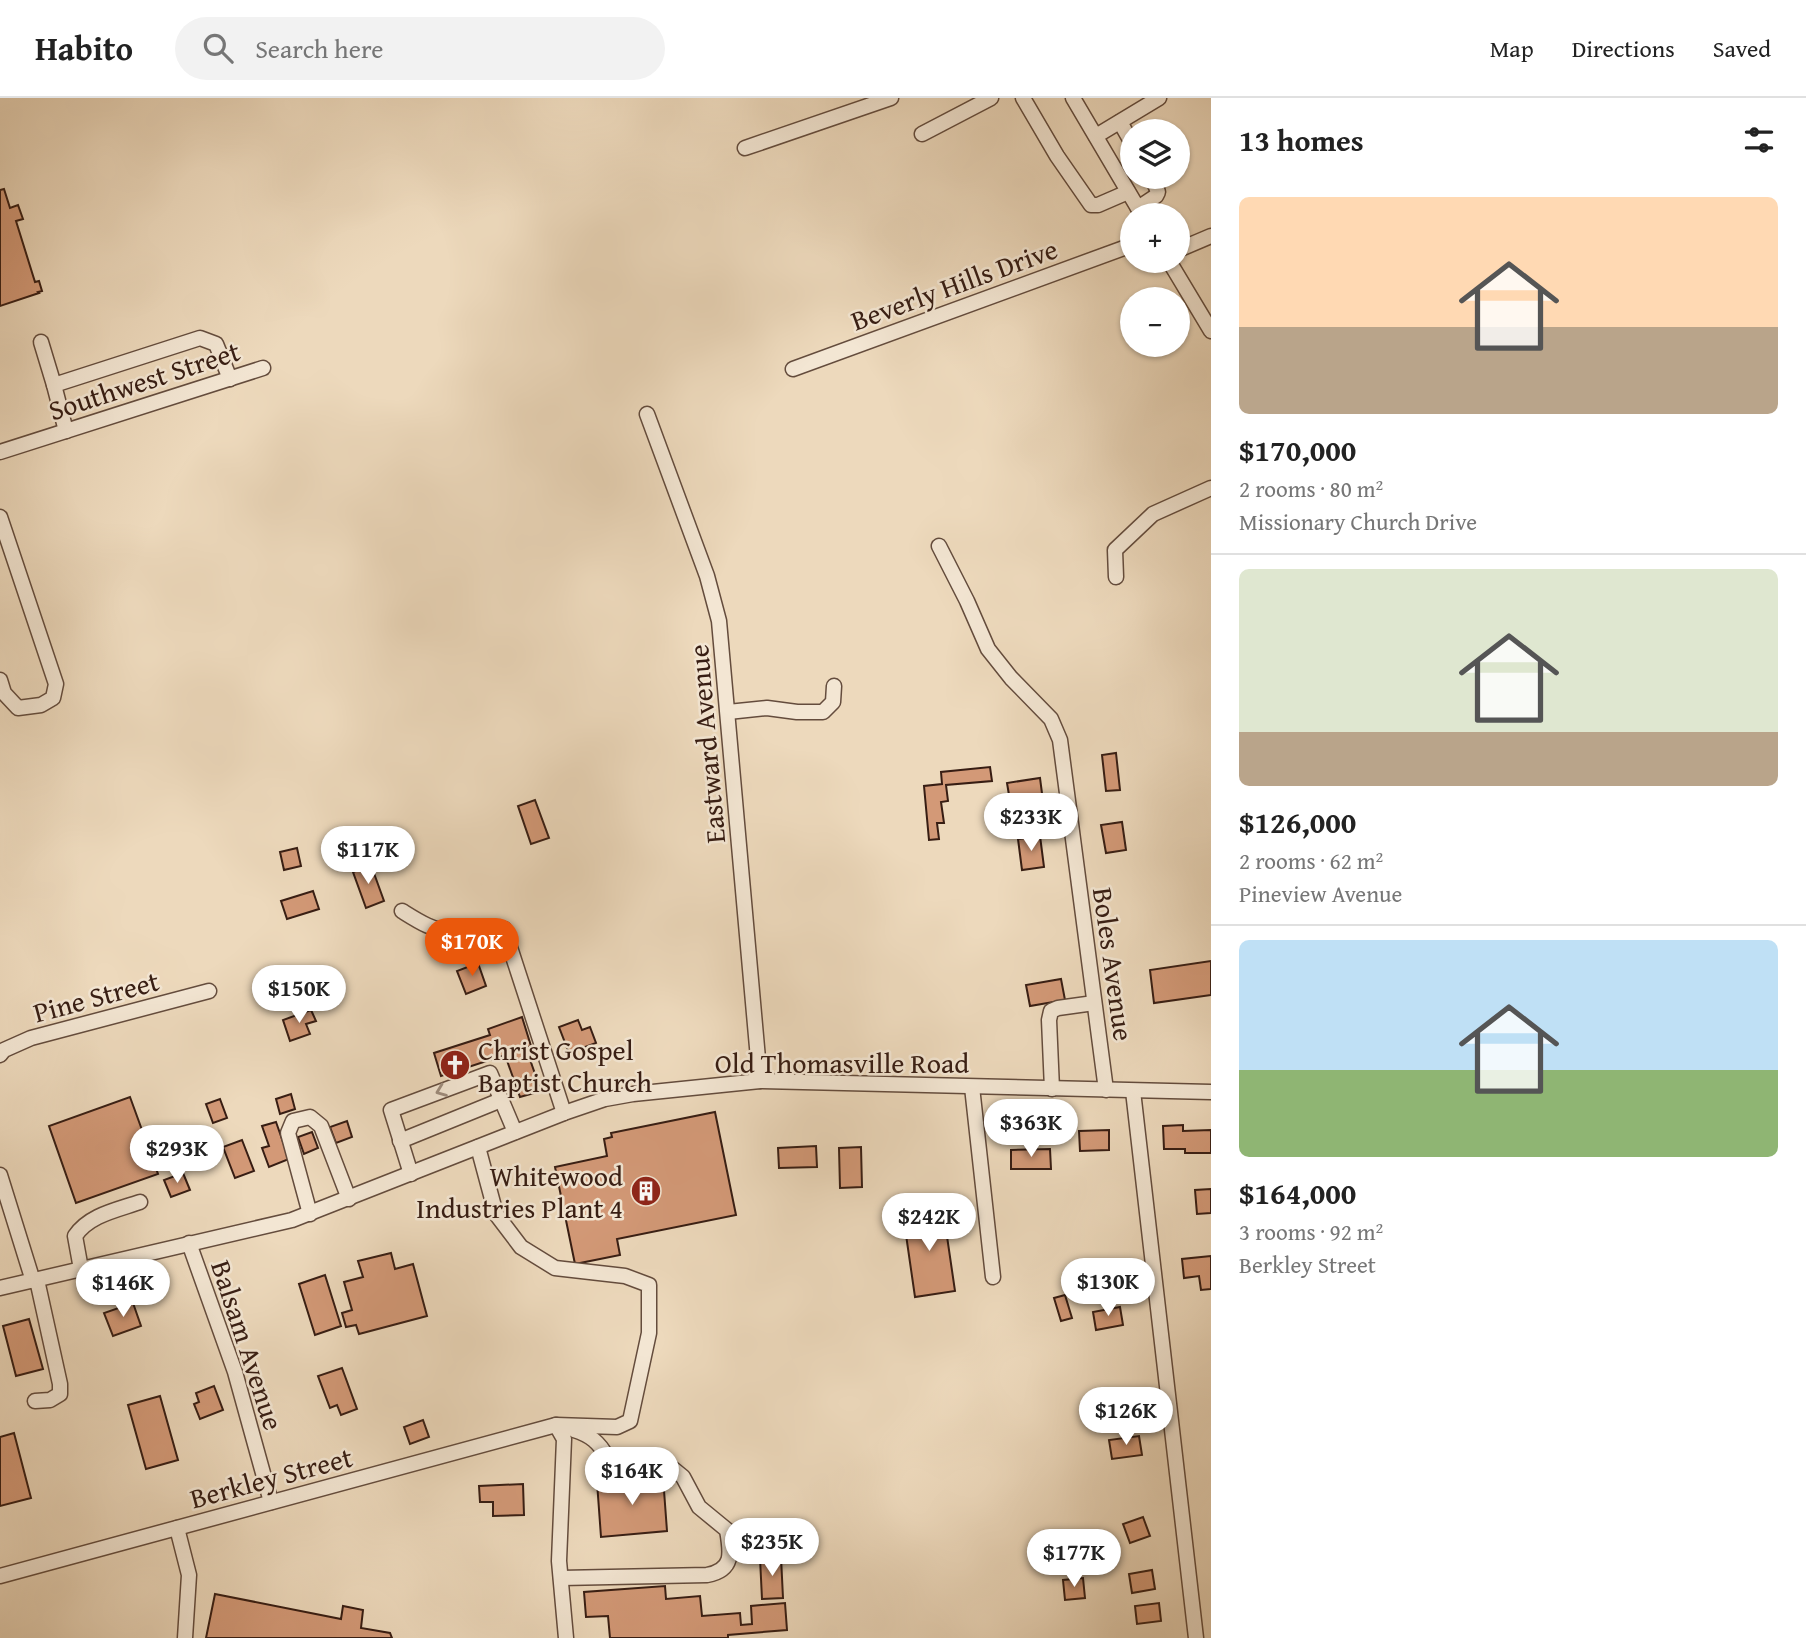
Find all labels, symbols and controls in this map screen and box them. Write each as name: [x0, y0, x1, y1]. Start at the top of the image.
search box: [175, 17, 665, 80]
text: Habito: [35, 24, 133, 72]
icon: search: [199, 29, 237, 67]
text: Search here: [255, 29, 383, 68]
text: Map: [1490, 31, 1534, 66]
text: Directions: [1572, 31, 1675, 66]
text: Saved: [1713, 31, 1771, 66]
text: 13 homes: [1239, 118, 1364, 162]
map controls: [1120, 119, 1190, 357]
button: layers: [1120, 119, 1190, 189]
icon: filters: [1740, 121, 1778, 159]
button: +: [1120, 203, 1190, 273]
street label: Beverly Hills Drive: [845, 228, 1063, 340]
icon: home: [1446, 243, 1572, 369]
button: −: [1120, 287, 1190, 357]
street label: Southwest Street: [43, 330, 245, 430]
text: $170,000: [1239, 428, 1356, 472]
text: 2 rooms · 80 m²: [1239, 472, 1383, 505]
text: Missionary Church Drive: [1239, 505, 1477, 538]
icon: home: [1446, 615, 1572, 741]
street label: Eastward Avenue: [677, 643, 735, 845]
pin: $233K: [982, 794, 1080, 853]
text: $233K: [1000, 799, 1062, 832]
text: $126,000: [1239, 800, 1356, 844]
pin: $117K: [319, 826, 417, 886]
text: $117K: [337, 832, 399, 865]
text: 2 rooms · 62 m²: [1239, 844, 1383, 877]
text: Pineview Avenue: [1239, 877, 1402, 910]
street label: Boles Avenue: [1083, 885, 1145, 1043]
pin: $170K: [423, 918, 521, 978]
text: $170K: [441, 924, 503, 957]
street label: Pine Street: [28, 960, 164, 1032]
pin: $150K: [250, 965, 348, 1025]
text: $150K: [268, 971, 330, 1004]
icon: home: [1446, 986, 1572, 1112]
place label: Christ Gospel Baptist Church: [478, 1029, 652, 1102]
street label: Old Thomasville Road: [715, 1042, 969, 1083]
church icon: Christ Gospel Baptist Church: [438, 1048, 472, 1082]
one-way arrow: [435, 1083, 447, 1097]
pin: $363K: [982, 1100, 1080, 1159]
text: $363K: [1000, 1105, 1062, 1138]
pin: $293K: [128, 1126, 226, 1185]
text: $293K: [146, 1131, 208, 1164]
place label: Whitewood Industries Plant 4: [416, 1155, 623, 1228]
text: $164,000: [1239, 1171, 1356, 1215]
building icon: Whitewood Industries Plant 4: [629, 1174, 663, 1208]
pin: $242K: [880, 1194, 978, 1253]
text: $242K: [898, 1199, 960, 1232]
text: 3 rooms · 92 m²: [1239, 1215, 1383, 1248]
text: Berkley Street: [1239, 1248, 1376, 1281]
street label: Balsam Avenue: [201, 1255, 295, 1435]
pin: $130K: [1059, 1258, 1157, 1318]
pin: $146K: [74, 1260, 172, 1319]
text: $130K: [1077, 1264, 1139, 1297]
text: $146K: [92, 1265, 154, 1298]
pin: $126K: [1077, 1388, 1175, 1447]
text: $126K: [1095, 1393, 1157, 1426]
street label: Berkley Street: [185, 1436, 357, 1518]
pin: $164K: [583, 1448, 681, 1507]
text: $164K: [601, 1453, 663, 1486]
pin: $235K: [723, 1518, 821, 1578]
text: $235K: [741, 1524, 803, 1557]
pin: $177K: [1025, 1530, 1123, 1589]
text: $177K: [1043, 1535, 1105, 1568]

